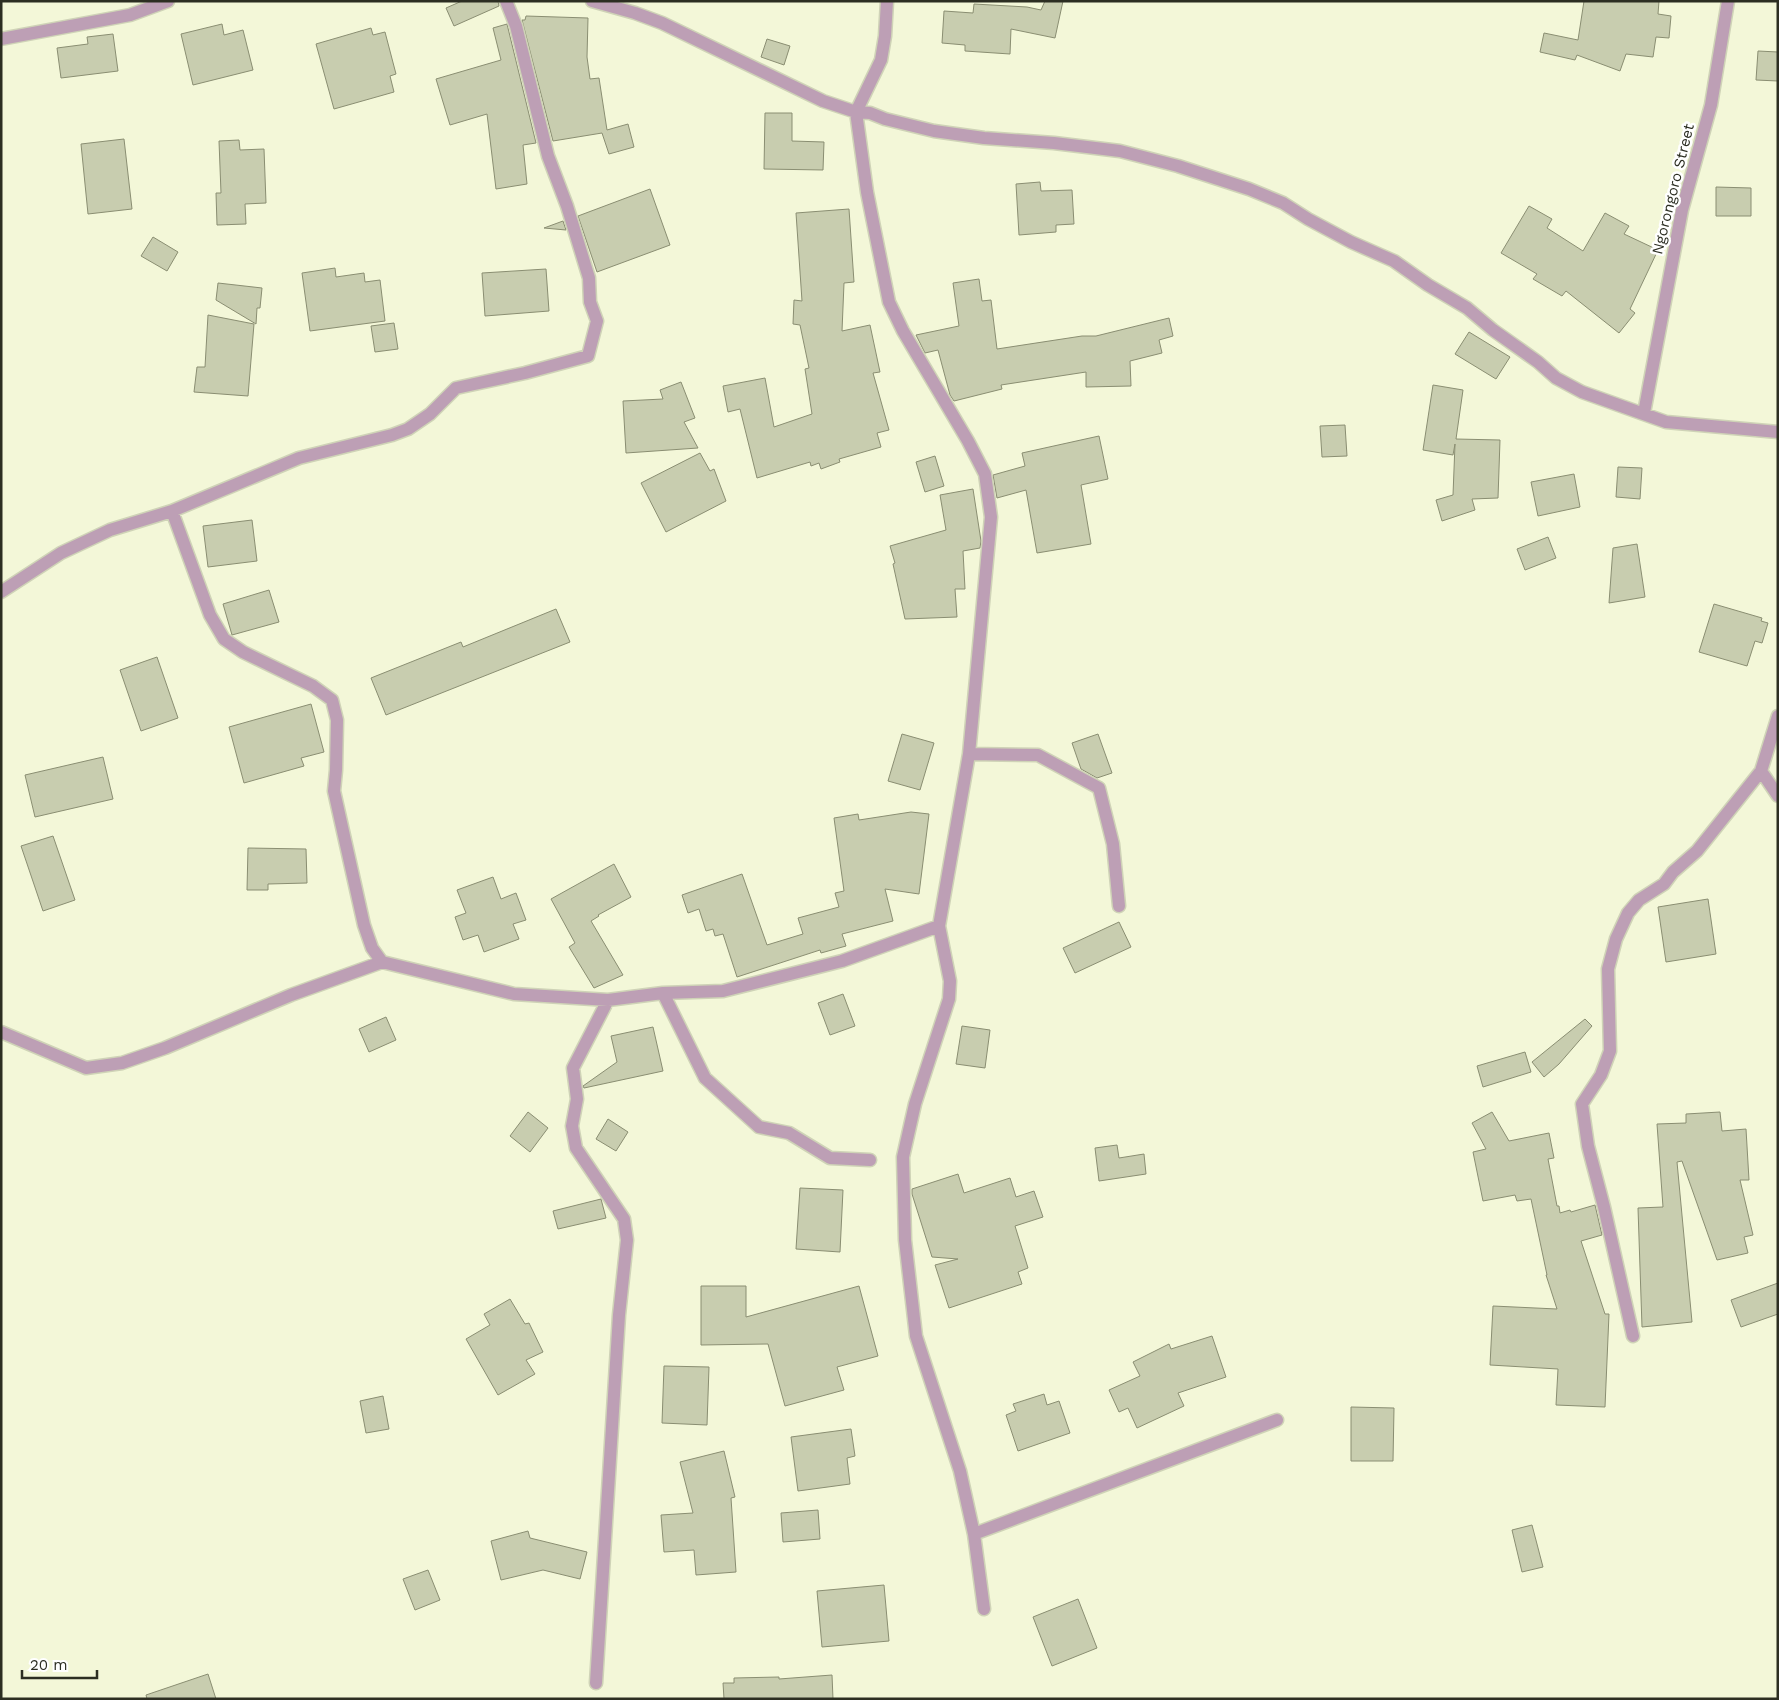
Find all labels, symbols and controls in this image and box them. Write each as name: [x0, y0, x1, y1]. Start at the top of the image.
street label: Ngorongoro Street: [1648, 121, 1698, 256]
scale bar: [22, 1648, 98, 1680]
text: 20 m: [30, 1656, 68, 1674]

